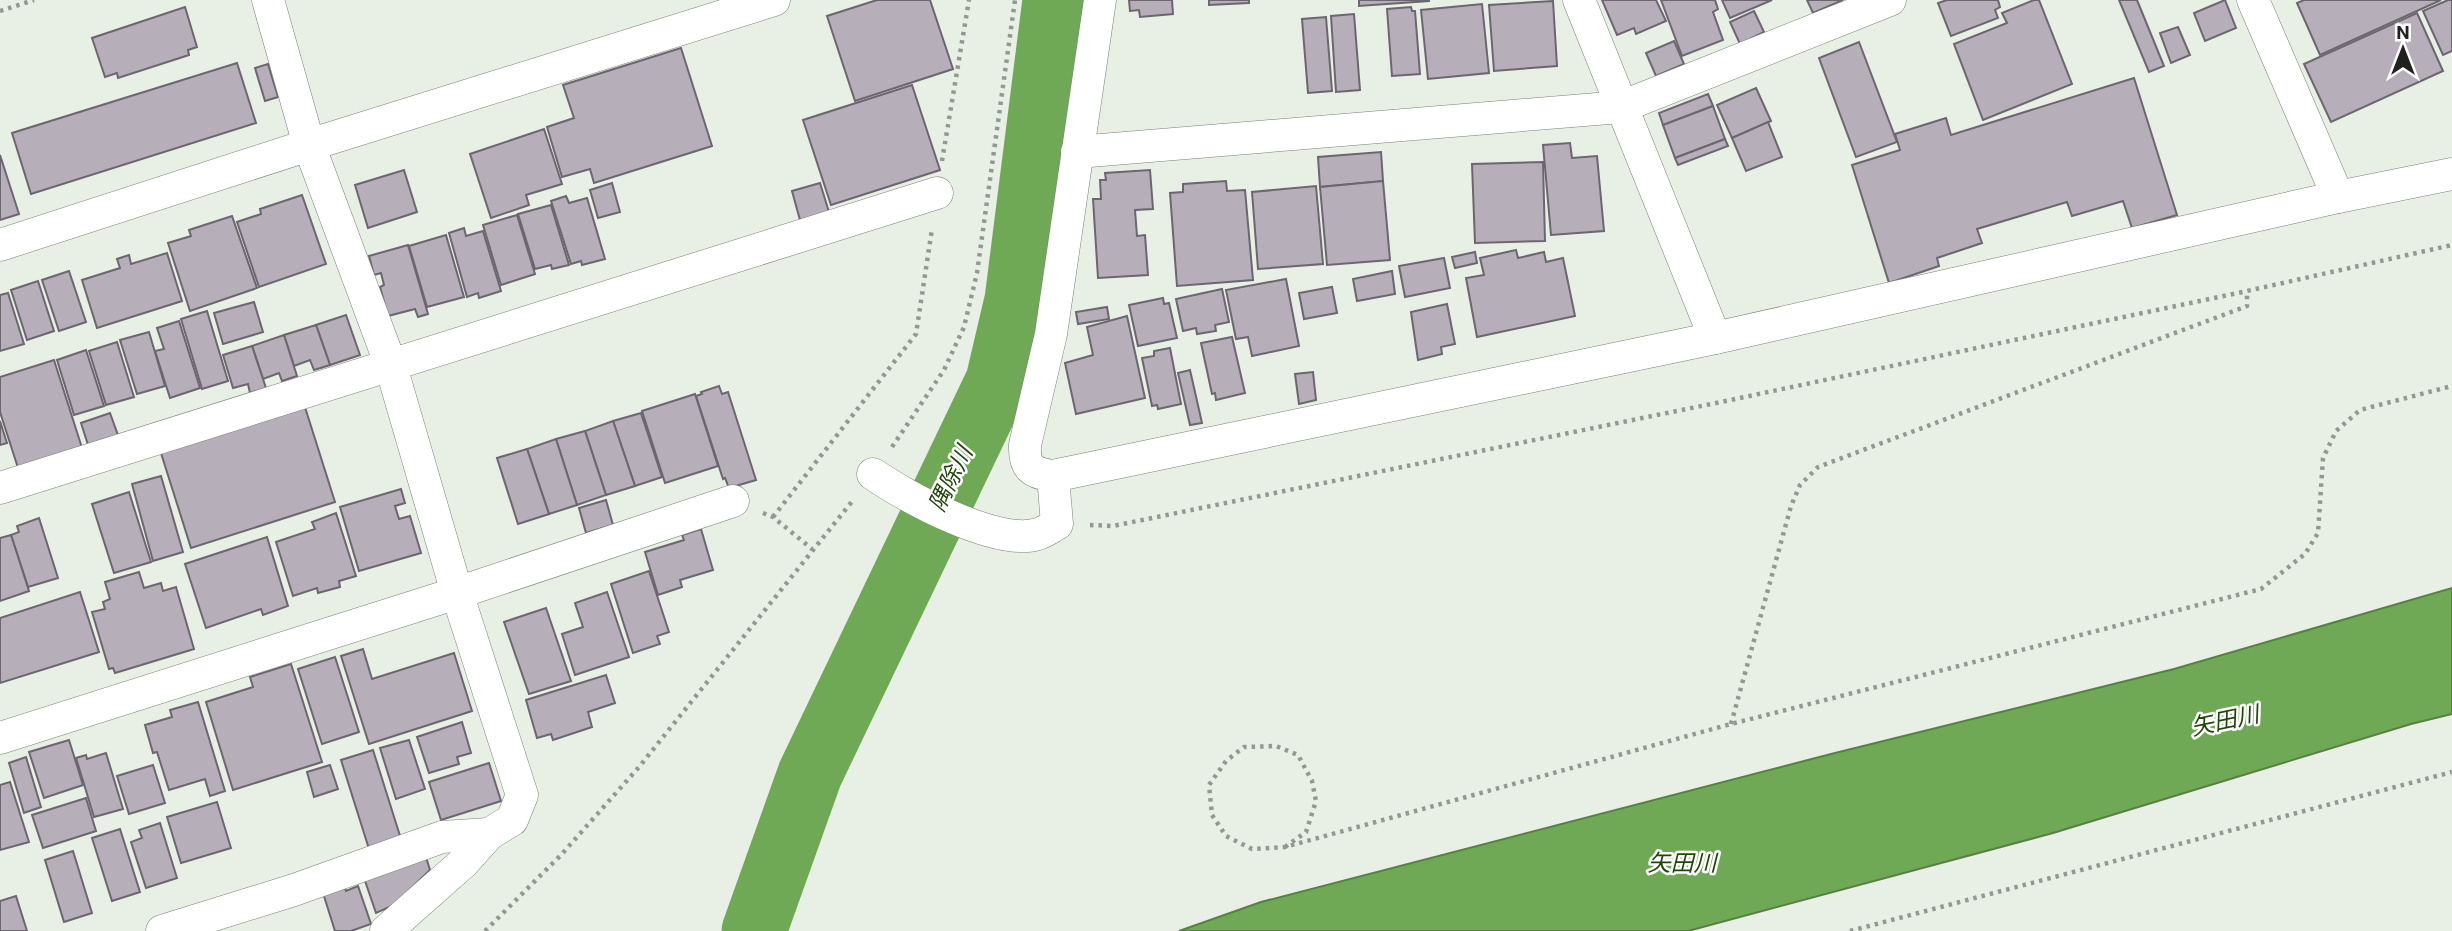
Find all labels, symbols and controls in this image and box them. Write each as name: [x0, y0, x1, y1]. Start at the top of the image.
north arrow: [2368, 14, 2438, 84]
text: N: [2396, 21, 2410, 44]
water label: 隅除川: [924, 439, 980, 516]
water label: 矢田川: [2188, 700, 2264, 741]
water label: 矢田川: [1648, 850, 1720, 877]

